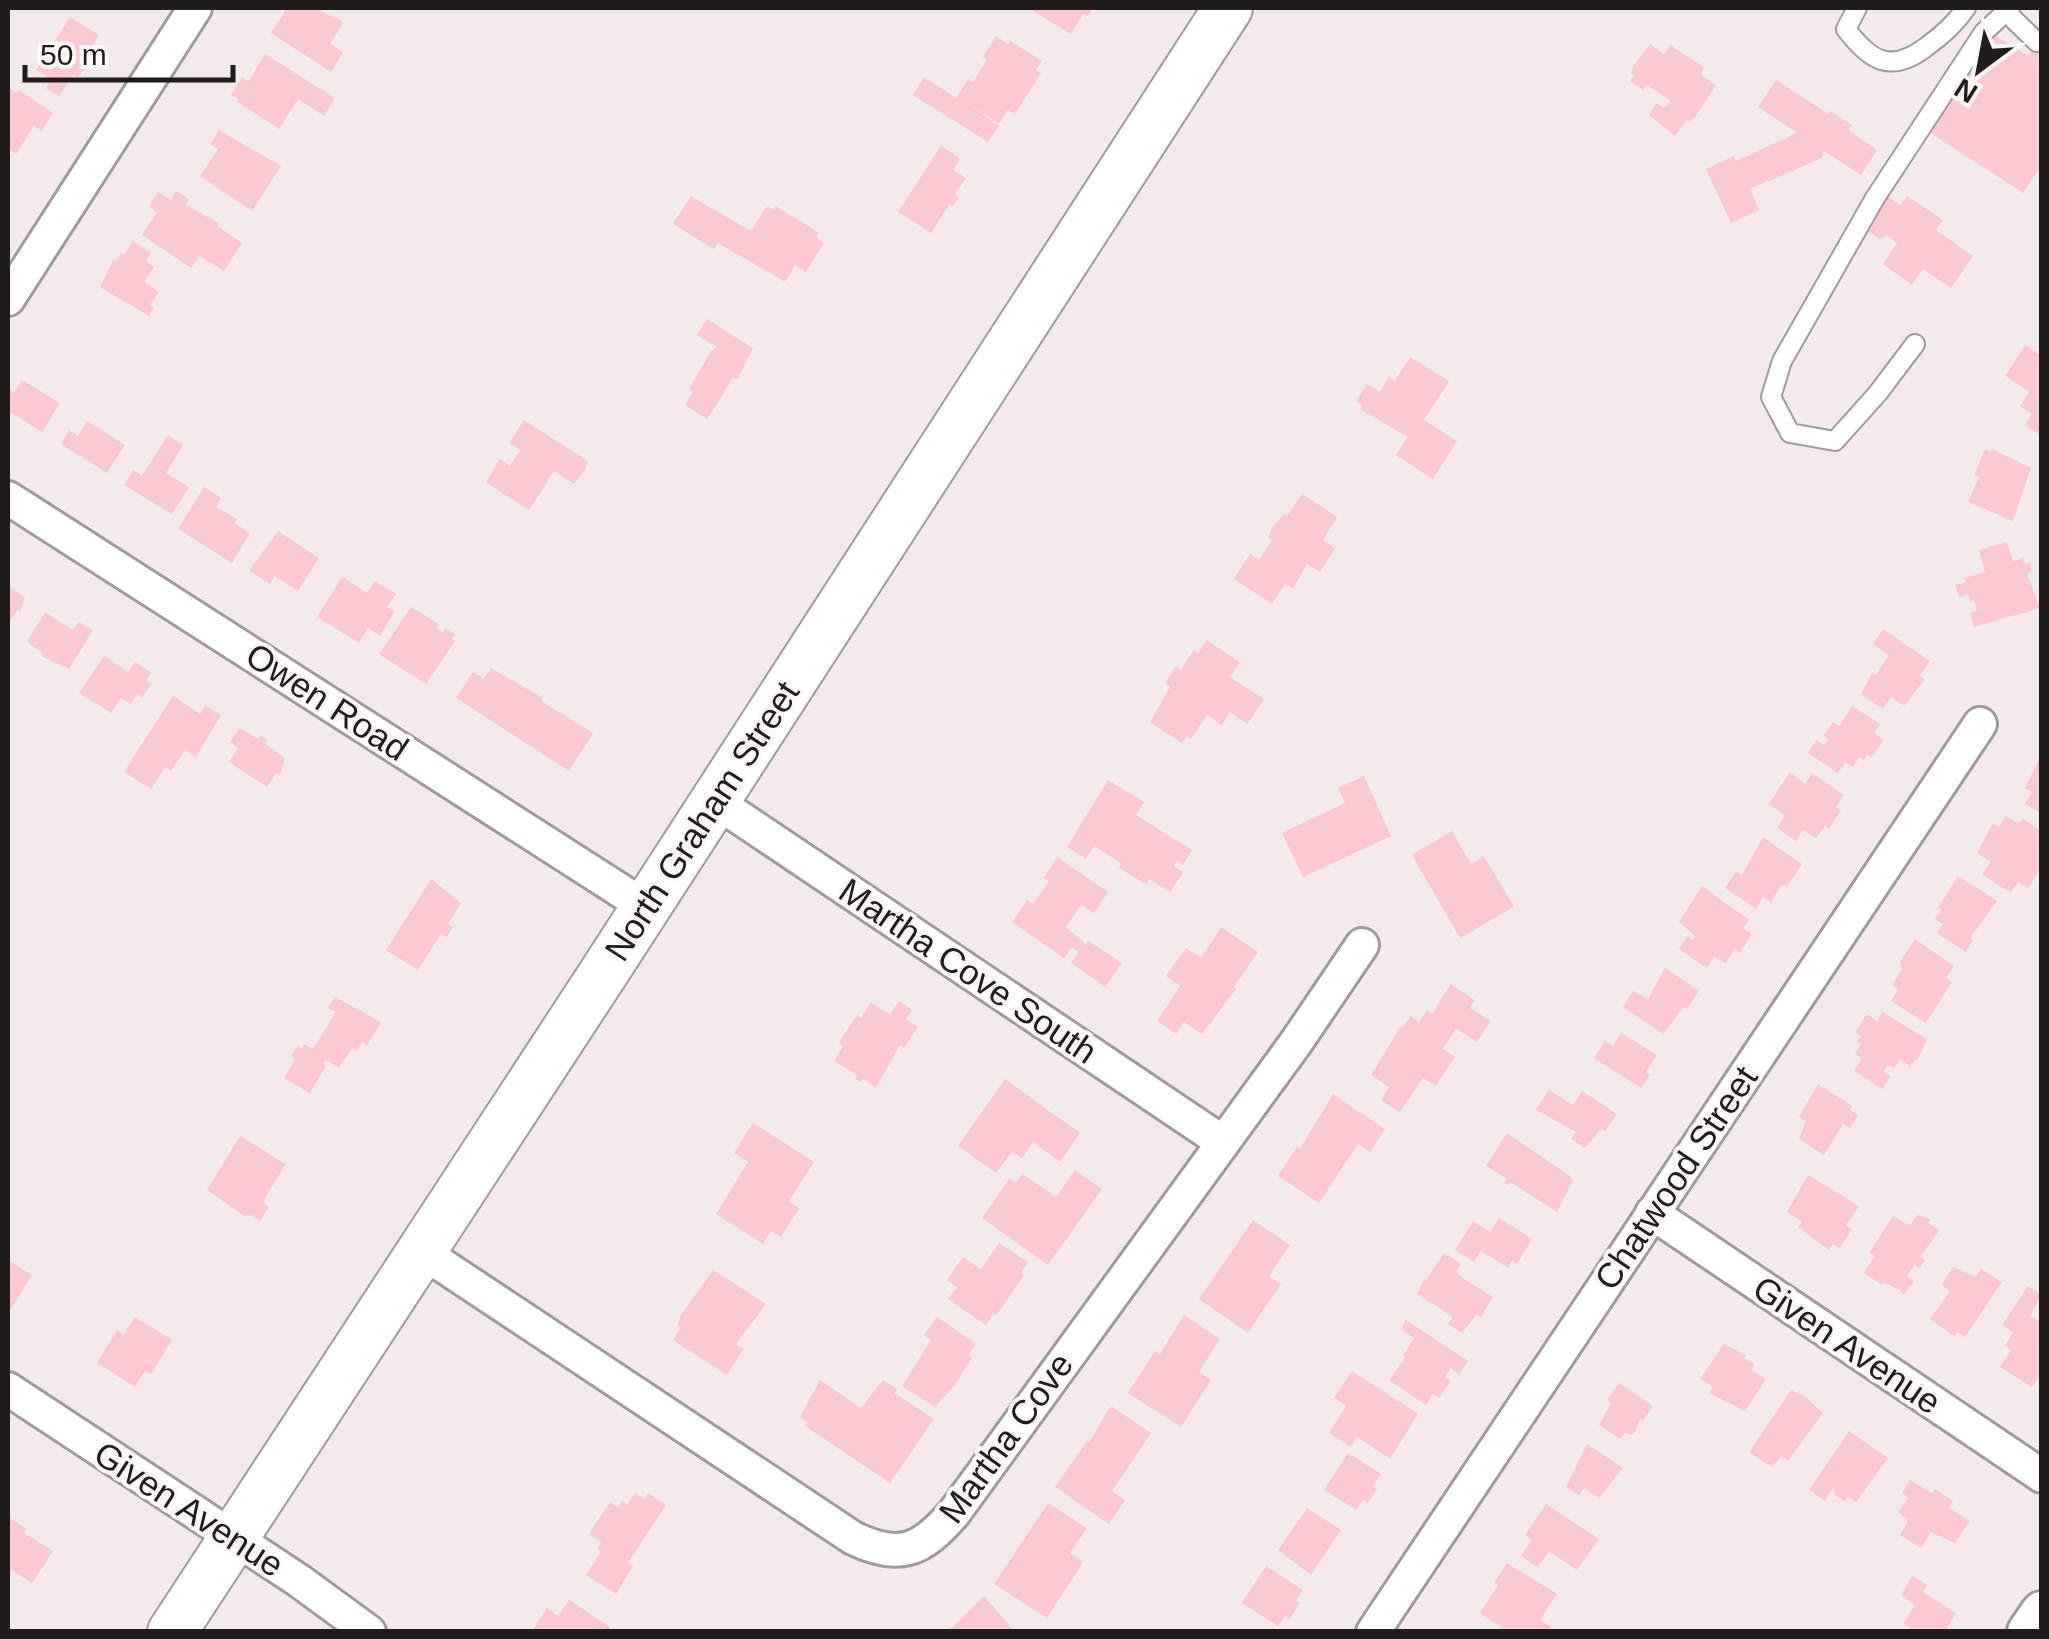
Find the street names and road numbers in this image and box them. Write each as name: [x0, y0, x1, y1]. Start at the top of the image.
street label: Owen Road: [239, 635, 415, 768]
street label: North Graham Street: [597, 674, 807, 968]
street label: Martha Cove South: [832, 870, 1104, 1071]
street label: Chatwood Street: [1587, 1059, 1765, 1297]
street label: Given Avenue: [1746, 1268, 1948, 1422]
street label: Martha Cove: [931, 1345, 1080, 1530]
street label: Given Avenue: [88, 1433, 291, 1584]

